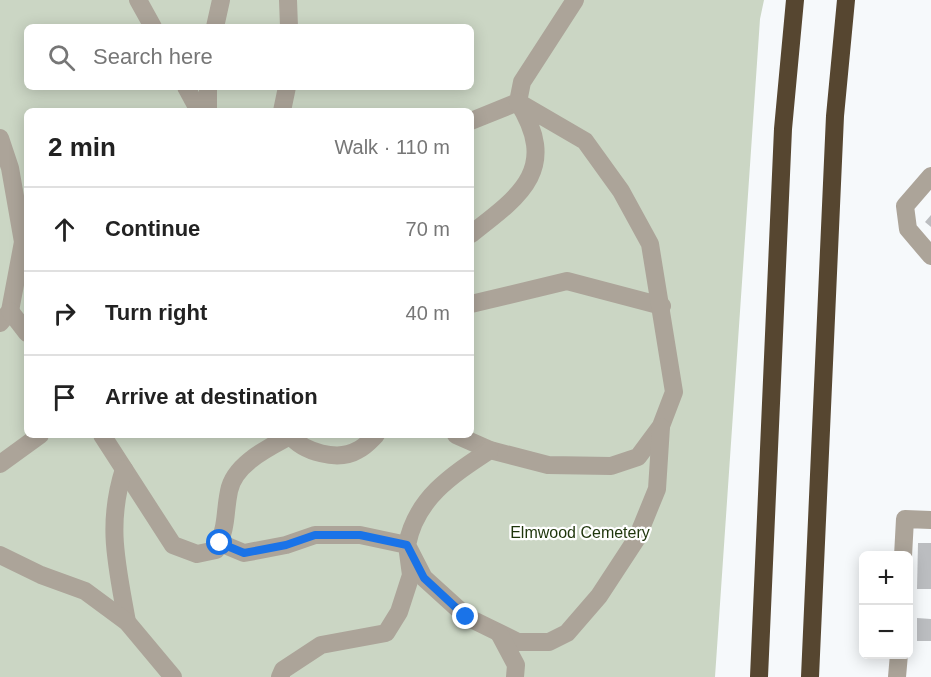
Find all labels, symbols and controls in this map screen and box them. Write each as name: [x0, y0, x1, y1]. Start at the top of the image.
search box: [24, 24, 474, 90]
icon: search: [45, 41, 78, 74]
text: Search here: [93, 44, 213, 69]
text: 2 min: [48, 132, 116, 162]
text: Walk · 110 m: [334, 136, 450, 158]
icon: ahead: [48, 213, 81, 246]
text: Continue: [105, 216, 200, 241]
text: 70 m: [406, 218, 450, 240]
icon: right: [48, 297, 81, 330]
text: Turn right: [105, 300, 207, 325]
text: 40 m: [406, 302, 450, 324]
icon: arrive: [48, 381, 81, 414]
text: Arrive at destination: [105, 384, 318, 409]
park label: Elmwood Cemetery: [510, 524, 650, 541]
route start: [206, 529, 232, 555]
map controls: [859, 551, 913, 659]
button: +: [859, 551, 913, 605]
route end: [452, 603, 478, 629]
button: −: [859, 605, 913, 659]

